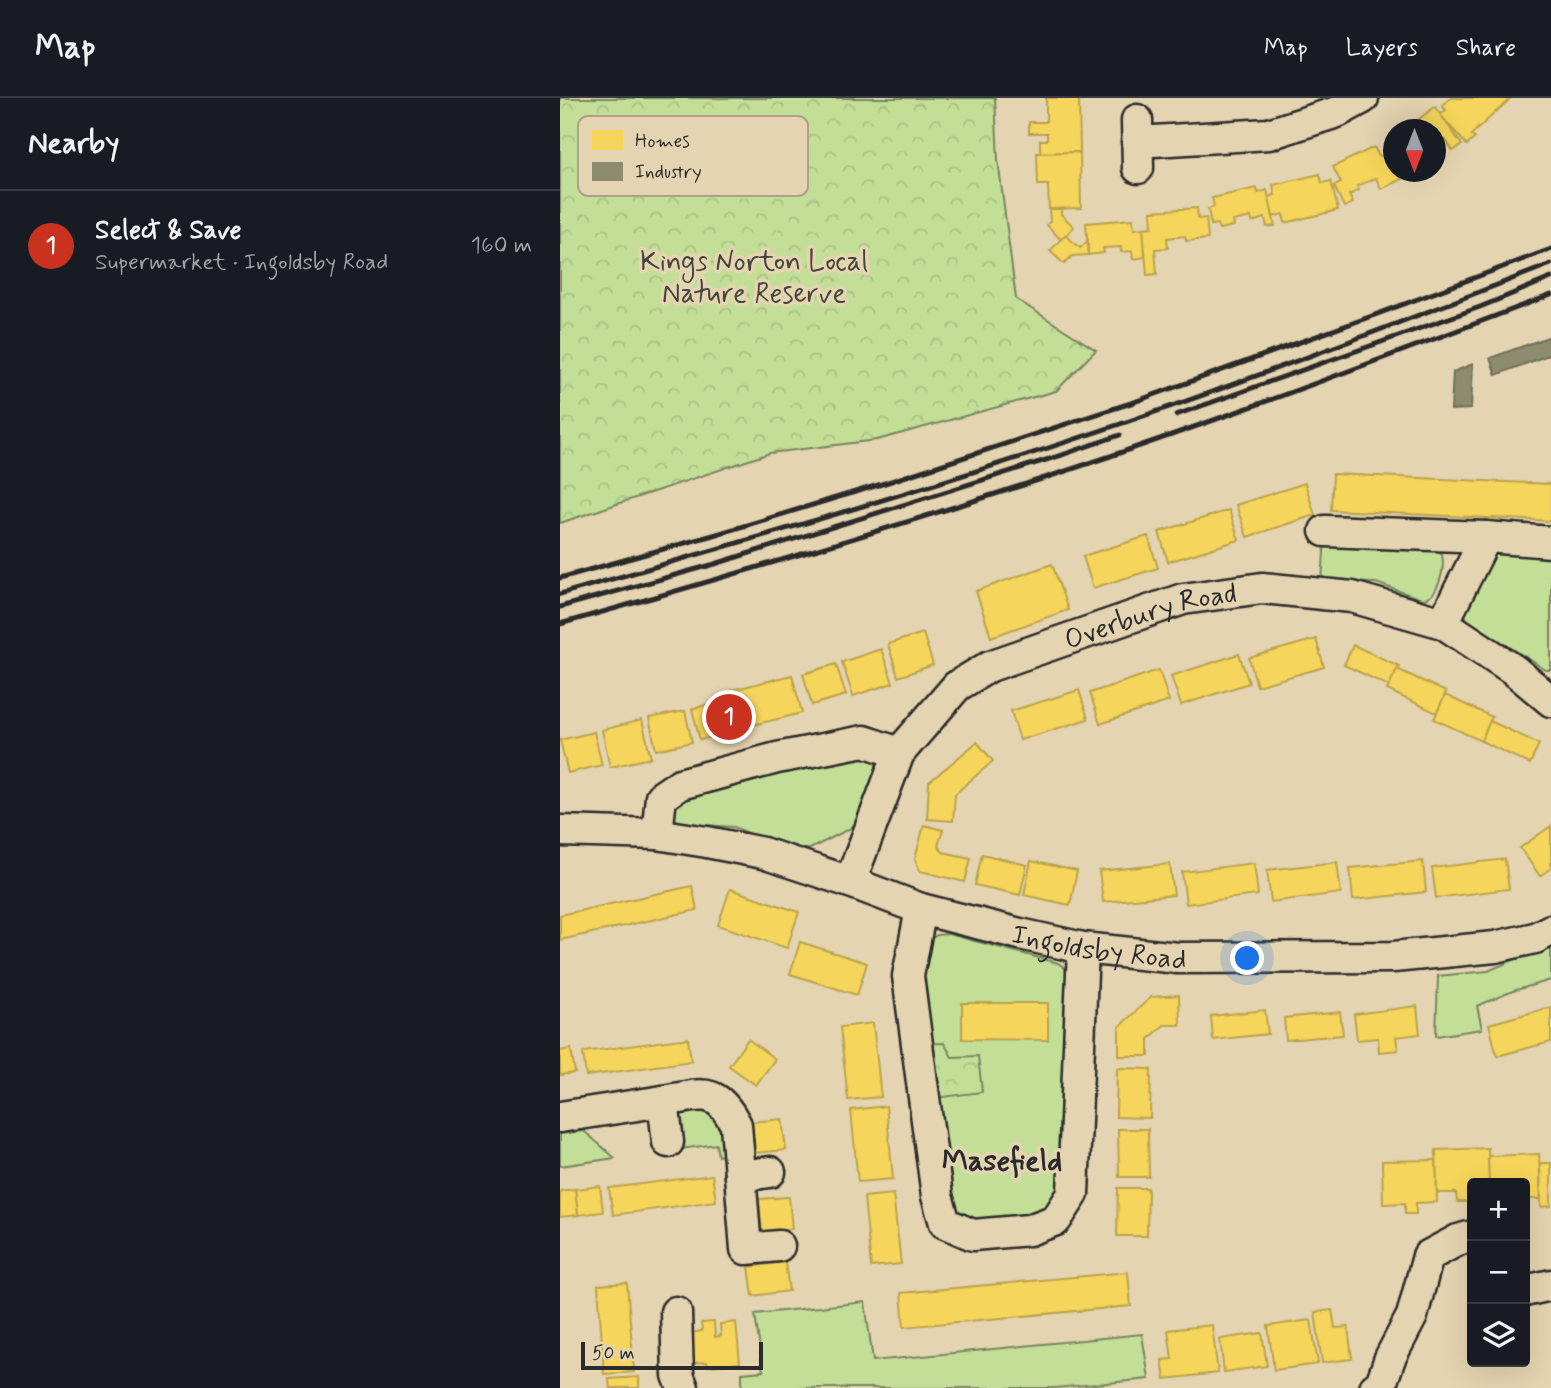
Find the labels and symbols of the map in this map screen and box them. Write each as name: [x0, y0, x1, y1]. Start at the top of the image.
legend: [578, 116, 808, 196]
north arrow: [1383, 119, 1446, 182]
text: Homes: [635, 129, 690, 154]
text: Industry: [635, 160, 702, 185]
park label: Kings Norton Local Nature Reserve: [640, 244, 868, 313]
street label: Overbury Road: [1060, 576, 1239, 660]
pin: 1: [706, 691, 752, 743]
street label: Ingoldsby Road: [1008, 917, 1186, 979]
your location: [1230, 941, 1264, 975]
district label: Masefield: [942, 1142, 1062, 1181]
scale bar: [581, 1339, 763, 1371]

